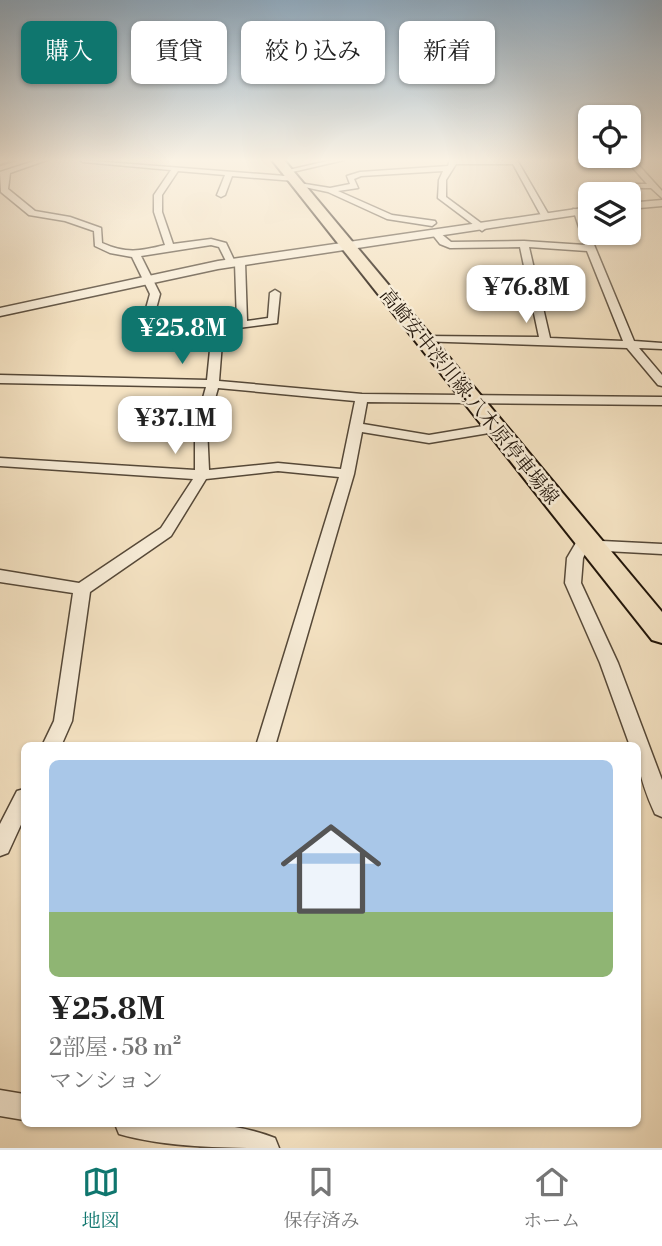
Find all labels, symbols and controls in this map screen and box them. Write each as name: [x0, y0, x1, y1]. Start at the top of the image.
chip: 購入: [21, 21, 117, 84]
chip: 賃貸: [131, 21, 227, 84]
chip: 絞り込み: [241, 21, 385, 84]
chip: 新着: [399, 21, 495, 84]
map controls: [578, 105, 641, 245]
button: locate: [578, 105, 641, 168]
button: layers: [578, 182, 641, 245]
pin: ¥76.8M: [469, 266, 583, 325]
text: ¥76.8M: [483, 274, 569, 302]
street label: 高崎安中渋川線;八木原停車場線: [375, 284, 564, 510]
pin: ¥25.8M: [125, 306, 239, 366]
text: ¥25.8M: [138, 315, 226, 343]
pin: ¥37.1M: [118, 396, 232, 456]
text: ¥37.1M: [134, 405, 216, 433]
icon: home: [268, 806, 394, 932]
text: ¥25.8M: [49, 991, 164, 1029]
text: 2部屋 · 58 m²: [49, 1034, 181, 1062]
text: マンション: [49, 1067, 163, 1095]
tab: 地図: [82, 1163, 120, 1233]
tab: 保存済み: [283, 1163, 359, 1233]
tab: ホーム: [523, 1163, 580, 1233]

